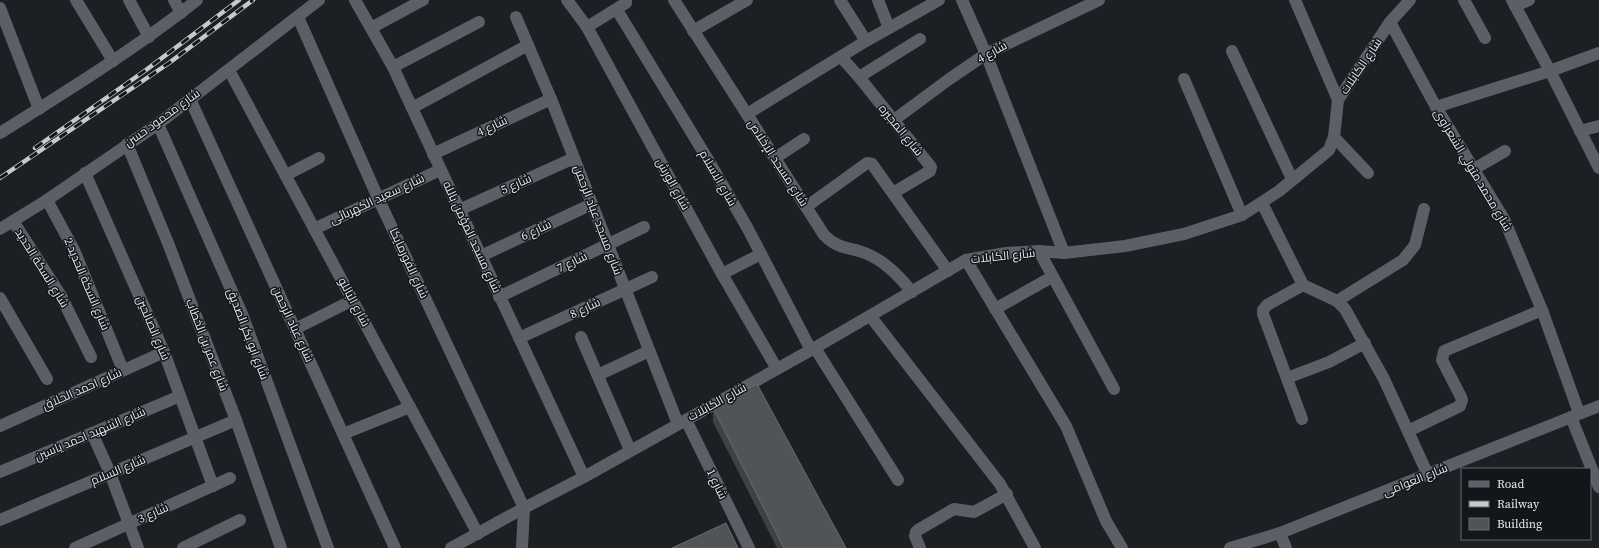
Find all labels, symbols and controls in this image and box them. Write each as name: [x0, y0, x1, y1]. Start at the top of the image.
street label: شارع الكابلات: [1336, 35, 1386, 97]
street label: شارع 4: [974, 37, 1010, 67]
street label: شارع محمود حسن: [121, 85, 203, 151]
street label: شارع المجيره: [875, 101, 927, 159]
street label: شارع محمد متولي الشعراوى: [1428, 106, 1516, 235]
street label: شارع 4: [474, 112, 510, 140]
street label: شارع مسجد الإخلاص: [744, 117, 812, 210]
street label: شارع الاسلام: [695, 147, 741, 209]
street label: شارع الورش: [652, 155, 694, 213]
street label: شارع مسجد عباد الرحمن: [570, 163, 626, 277]
street label: شارع سعيد الكهربائى: [327, 170, 427, 228]
street label: شارع 5: [498, 170, 534, 198]
street label: شارع مسجد المؤمن بالله: [439, 178, 505, 296]
street label: شارع 6: [518, 216, 554, 244]
street label: شارع السكة الحديد: [11, 225, 73, 311]
street label: شارع الفورمايكا: [386, 225, 432, 301]
street label: شارع السكة الحديد 2: [60, 235, 114, 333]
street label: شارع الكابلات: [970, 245, 1036, 267]
street label: شارع 7: [554, 248, 590, 276]
street label: شارع الباللو: [334, 275, 374, 329]
street label: شارع عباد الرحمن: [268, 283, 318, 365]
street label: شارع ابو بكر الصديق: [223, 286, 273, 382]
street label: شارع الصالحين: [132, 293, 174, 363]
street label: شارع 8: [567, 294, 603, 322]
street label: شارع عمر بن الخطاب: [182, 296, 232, 394]
street label: شارع احمد الحلاق: [40, 364, 124, 414]
street label: شارع الكابلات: [685, 379, 749, 425]
street label: شارع الشهيد احمد ياسين: [32, 403, 148, 465]
street label: شارع السلام: [88, 451, 148, 489]
street label: شارع العوامى: [1380, 460, 1450, 500]
street label: شارع 1: [703, 466, 731, 502]
legend: [1461, 468, 1591, 540]
text: Road: [1497, 476, 1524, 492]
text: Railway: [1497, 496, 1540, 512]
street label: شارع 3: [135, 499, 171, 527]
text: Building: [1497, 516, 1542, 532]

